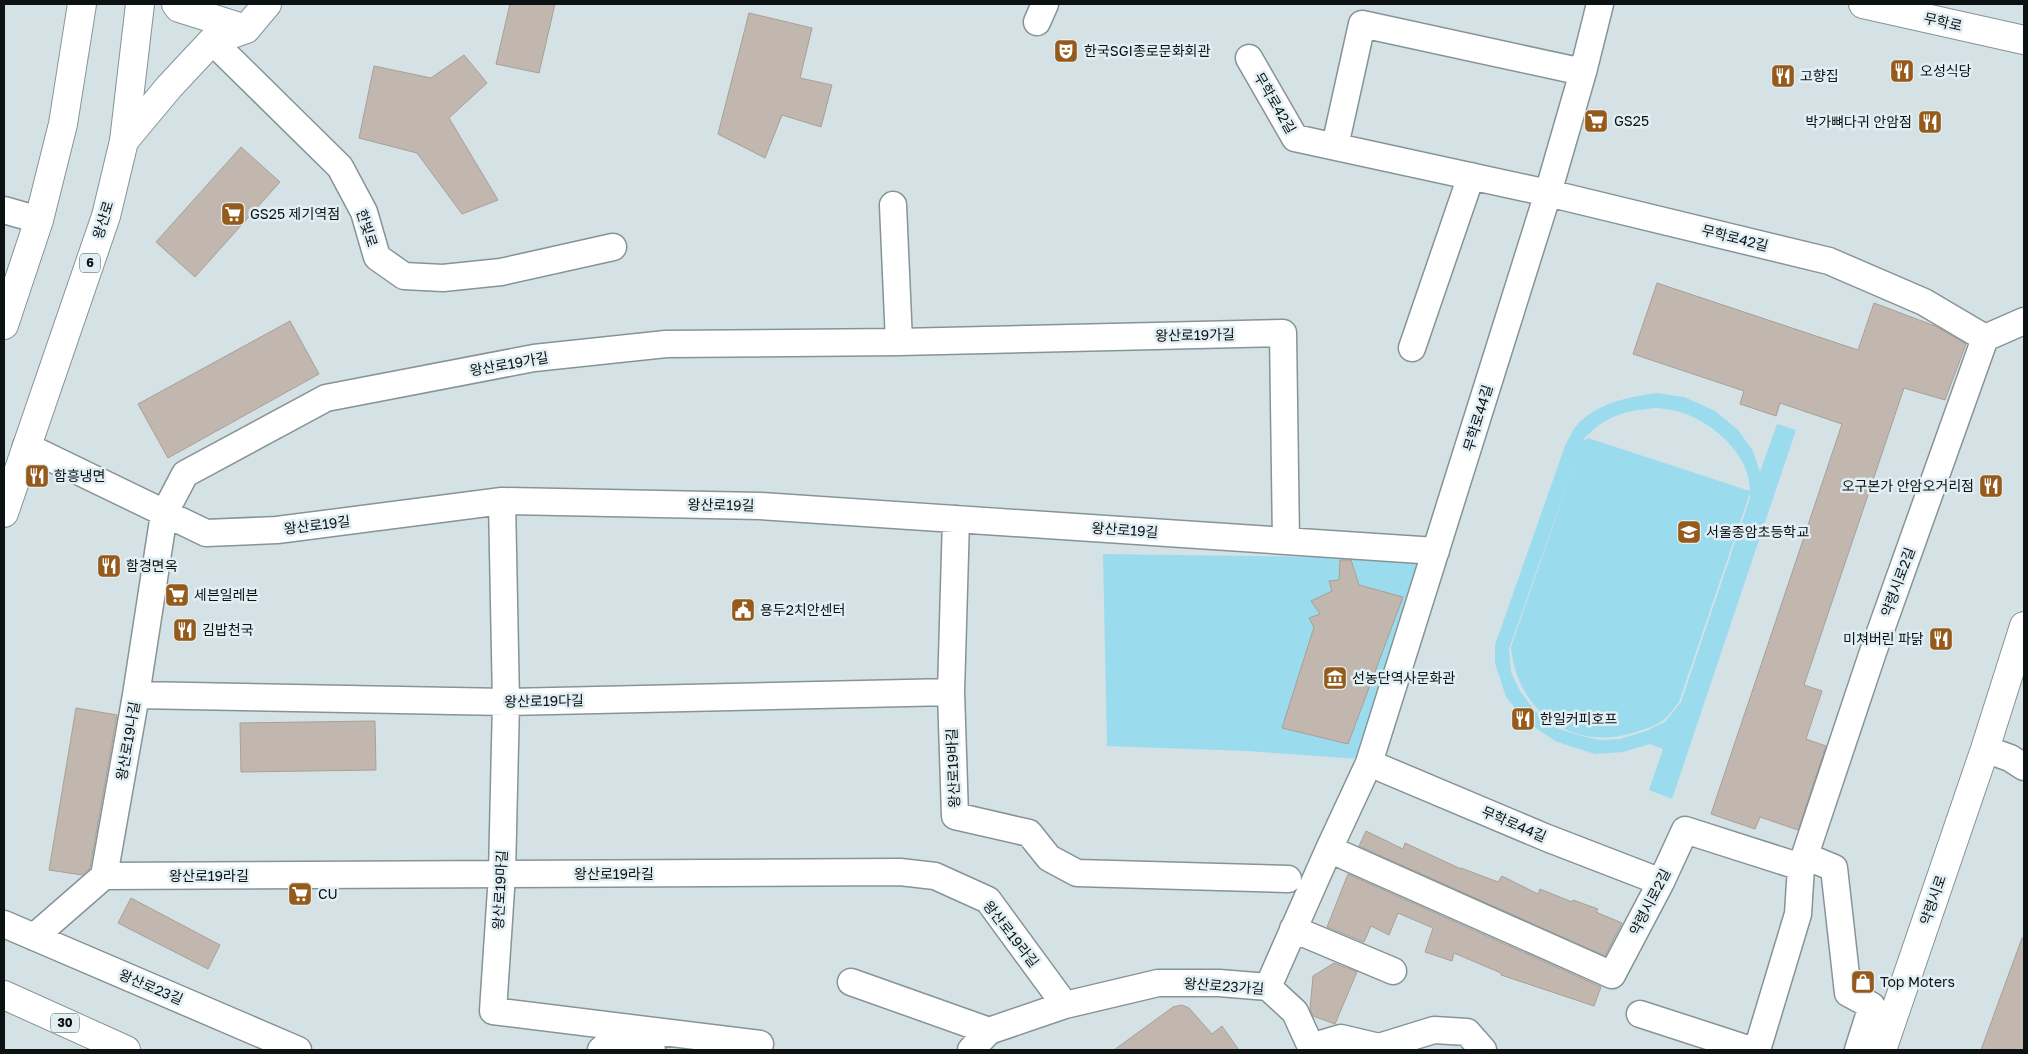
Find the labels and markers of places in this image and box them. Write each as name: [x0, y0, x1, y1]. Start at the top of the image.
theatre icon: 한국SGI종로문화회관: [1053, 38, 1079, 64]
place label: 한국SGI종로문화회관: [1084, 42, 1210, 59]
restaurant icon: 오성식당: [1889, 58, 1915, 84]
place label: 오성식당: [1920, 62, 1972, 79]
restaurant icon: 고향집: [1770, 63, 1796, 89]
place label: 고향집: [1800, 67, 1839, 84]
supermarket icon: GS25: [1583, 108, 1609, 134]
restaurant icon: 박가뼈다귀 안암점: [1917, 109, 1943, 135]
place label: GS25: [1614, 112, 1649, 129]
place label: 박가뼈다귀 안암점: [1805, 113, 1912, 130]
supermarket icon: GS25 제기역점: [220, 201, 246, 227]
place label: GS25 제기역점: [250, 205, 340, 222]
restaurant icon: 함흥냉면: [24, 463, 50, 489]
place label: 함흥냉면: [54, 467, 106, 484]
restaurant icon: 오구본가 안암오거리점: [1978, 473, 2004, 499]
place label: 오구본가 안암오거리점: [1842, 477, 1974, 494]
school or university icon: 서울종암초등학교: [1676, 519, 1702, 545]
place label: 서울종암초등학교: [1706, 523, 1809, 540]
restaurant icon: 함경면옥: [96, 553, 122, 579]
place label: 함경면옥: [126, 557, 178, 574]
supermarket icon: 세븐일레븐: [164, 582, 190, 608]
place label: 세븐일레븐: [194, 586, 259, 603]
public building icon: 용두2치안센터: [730, 597, 756, 623]
place label: 용두2치안센터: [760, 601, 845, 618]
restaurant icon: 김밥천국: [172, 617, 198, 643]
place label: 김밥천국: [202, 621, 254, 638]
restaurant icon: 미쳐버린 파닭: [1928, 626, 1954, 652]
place label: 미쳐버린 파닭: [1843, 630, 1924, 647]
museum icon: 선농단역사문화관: [1322, 665, 1348, 691]
place label: 선농단역사문화관: [1352, 669, 1455, 686]
restaurant icon: 한일커피호프: [1510, 706, 1536, 732]
place label: 한일커피호프: [1540, 710, 1617, 727]
supermarket icon: CU: [287, 881, 313, 907]
place label: CU: [318, 885, 338, 902]
shop icon: Top Moters: [1850, 969, 1876, 995]
place label: Top Moters: [1880, 973, 1955, 990]

